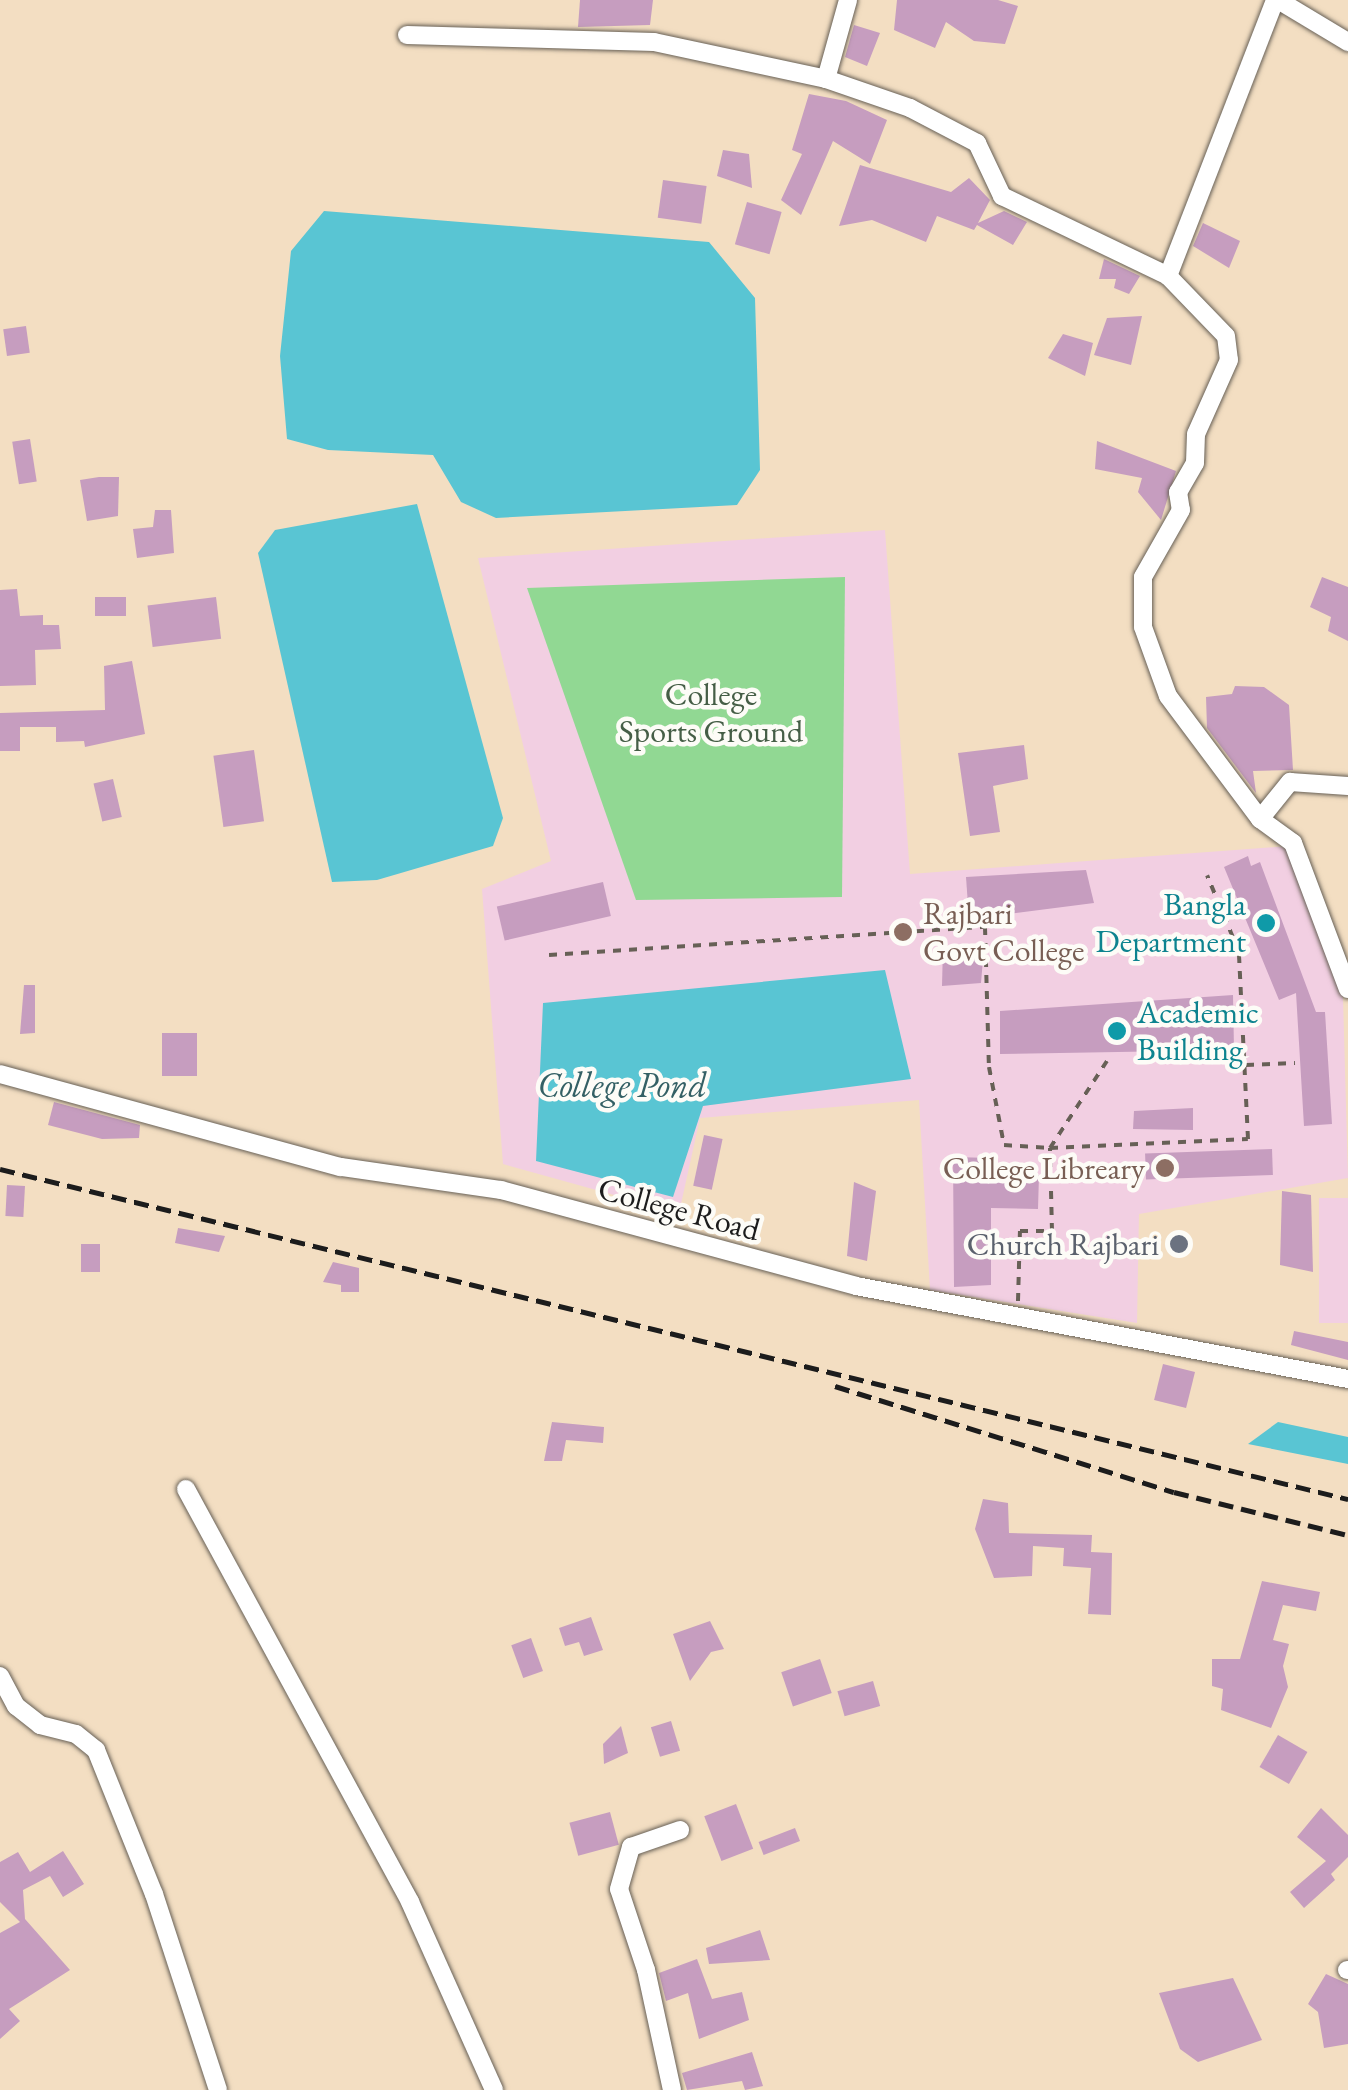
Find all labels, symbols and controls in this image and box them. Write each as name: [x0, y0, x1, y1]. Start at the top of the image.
park label: College Sports Ground: [619, 676, 803, 751]
place label: Bangla Department: [1096, 886, 1246, 961]
place label: Rajbari Govt College: [923, 895, 1084, 970]
marker: Bangla Department: [1255, 912, 1277, 934]
marker: Rajbari Govt College: [892, 921, 914, 943]
place label: Academic Building: [1137, 994, 1259, 1069]
marker: Academic Building: [1106, 1020, 1128, 1042]
water label: College Pond: [537, 1064, 707, 1106]
place label: College Libreary: [943, 1149, 1145, 1187]
marker: College Libreary: [1154, 1157, 1176, 1179]
street label: College Road: [594, 1169, 764, 1249]
place label: Church Rajbari: [967, 1225, 1159, 1263]
marker: Church Rajbari: [1168, 1233, 1190, 1255]

